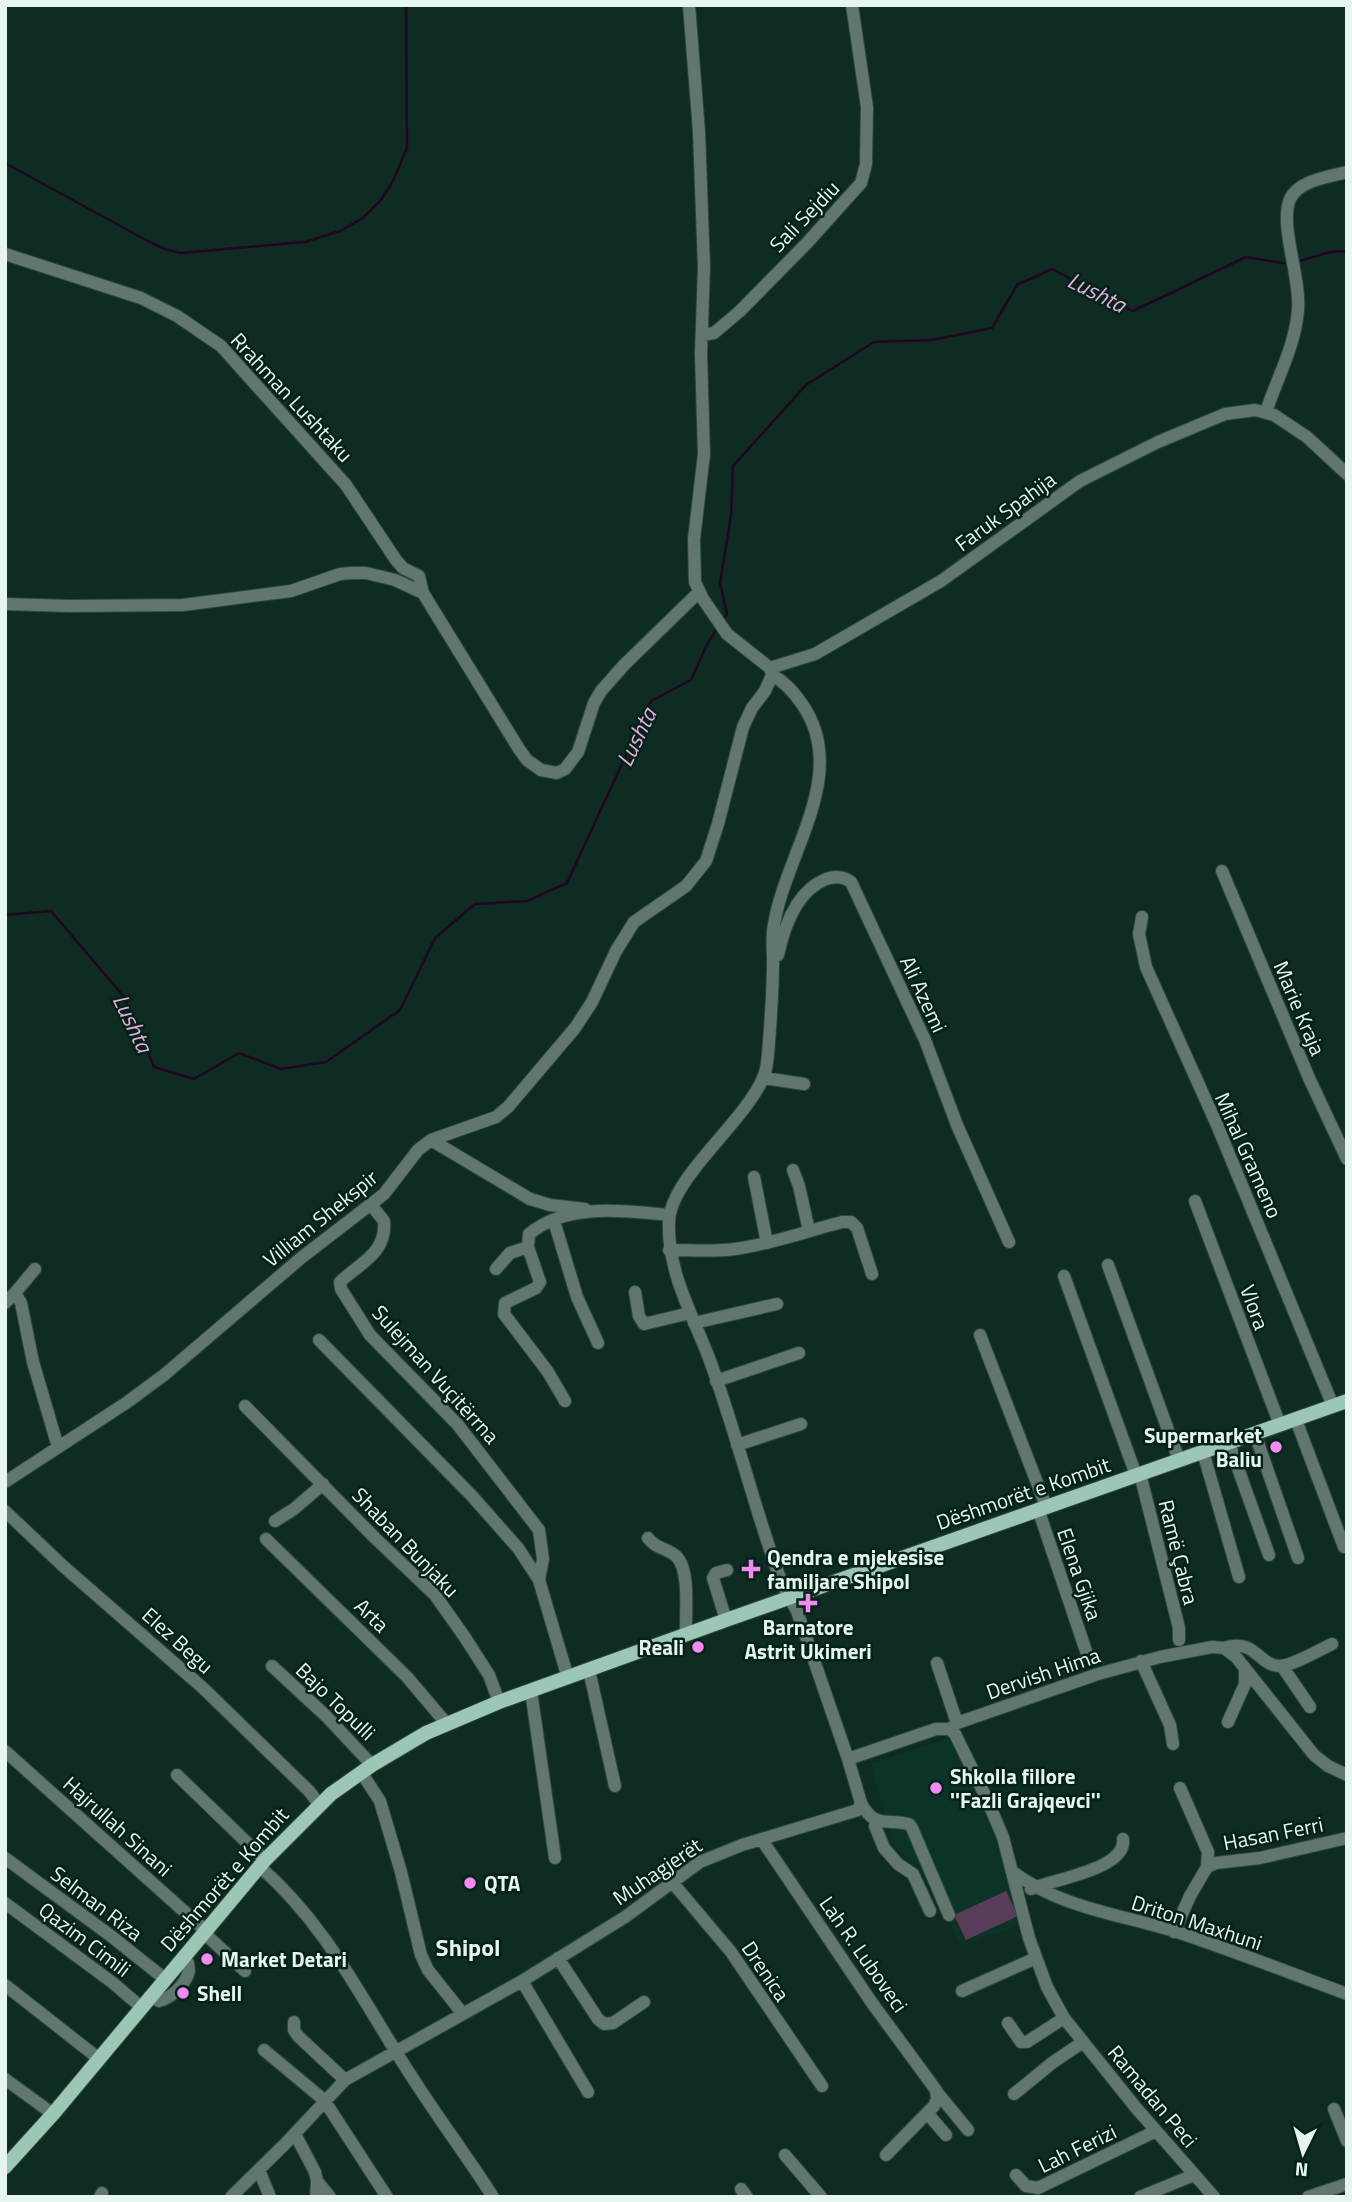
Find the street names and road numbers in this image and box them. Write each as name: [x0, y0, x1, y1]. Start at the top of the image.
street label: Sali Sejdiu: [761, 173, 847, 259]
street label: Rrahman Lushtaku: [223, 325, 361, 469]
street label: Faruk Spahija: [948, 463, 1062, 559]
street label: Ali Azemi: [892, 950, 956, 1038]
street label: Marie Kraja: [1266, 956, 1334, 1061]
street label: Mihal Grameno: [1207, 1087, 1291, 1223]
street label: Villiam Shekspir: [256, 1162, 384, 1274]
street label: Vlora: [1232, 1280, 1278, 1335]
street label: Sulejman Vuçitërrna: [365, 1297, 508, 1451]
street label: Dëshmorët e Kombit: [932, 1448, 1115, 1538]
street label: Shaban Bunjaku: [345, 1480, 467, 1604]
street label: Ramë Çabra: [1151, 1496, 1208, 1608]
street label: Elena Gjika: [1049, 1523, 1111, 1625]
street label: Arta: [347, 1590, 397, 1640]
street label: Elez Begu: [135, 1599, 221, 1681]
street label: Dervish Hima: [982, 1638, 1105, 1707]
street label: Bajo Topulli: [289, 1655, 383, 1747]
street label: Hajrullah Sinani: [56, 1768, 180, 1884]
street label: Dëshmorët e Kombit: [152, 1799, 296, 1958]
street label: Hasan Ferri: [1220, 1808, 1326, 1858]
street label: Muhagjerët: [606, 1829, 709, 1913]
street label: Selman Riza: [44, 1858, 150, 1949]
street label: Driton Maxhuni: [1128, 1886, 1266, 1958]
street label: Lah R. Luboveci: [812, 1889, 916, 2019]
street label: Qazim Cimili: [32, 1894, 138, 1984]
street label: Drenica: [734, 1934, 798, 2008]
street label: Ramadan Peci: [1100, 2038, 1206, 2154]
street label: Lah Ferizi: [1032, 2115, 1122, 2181]

